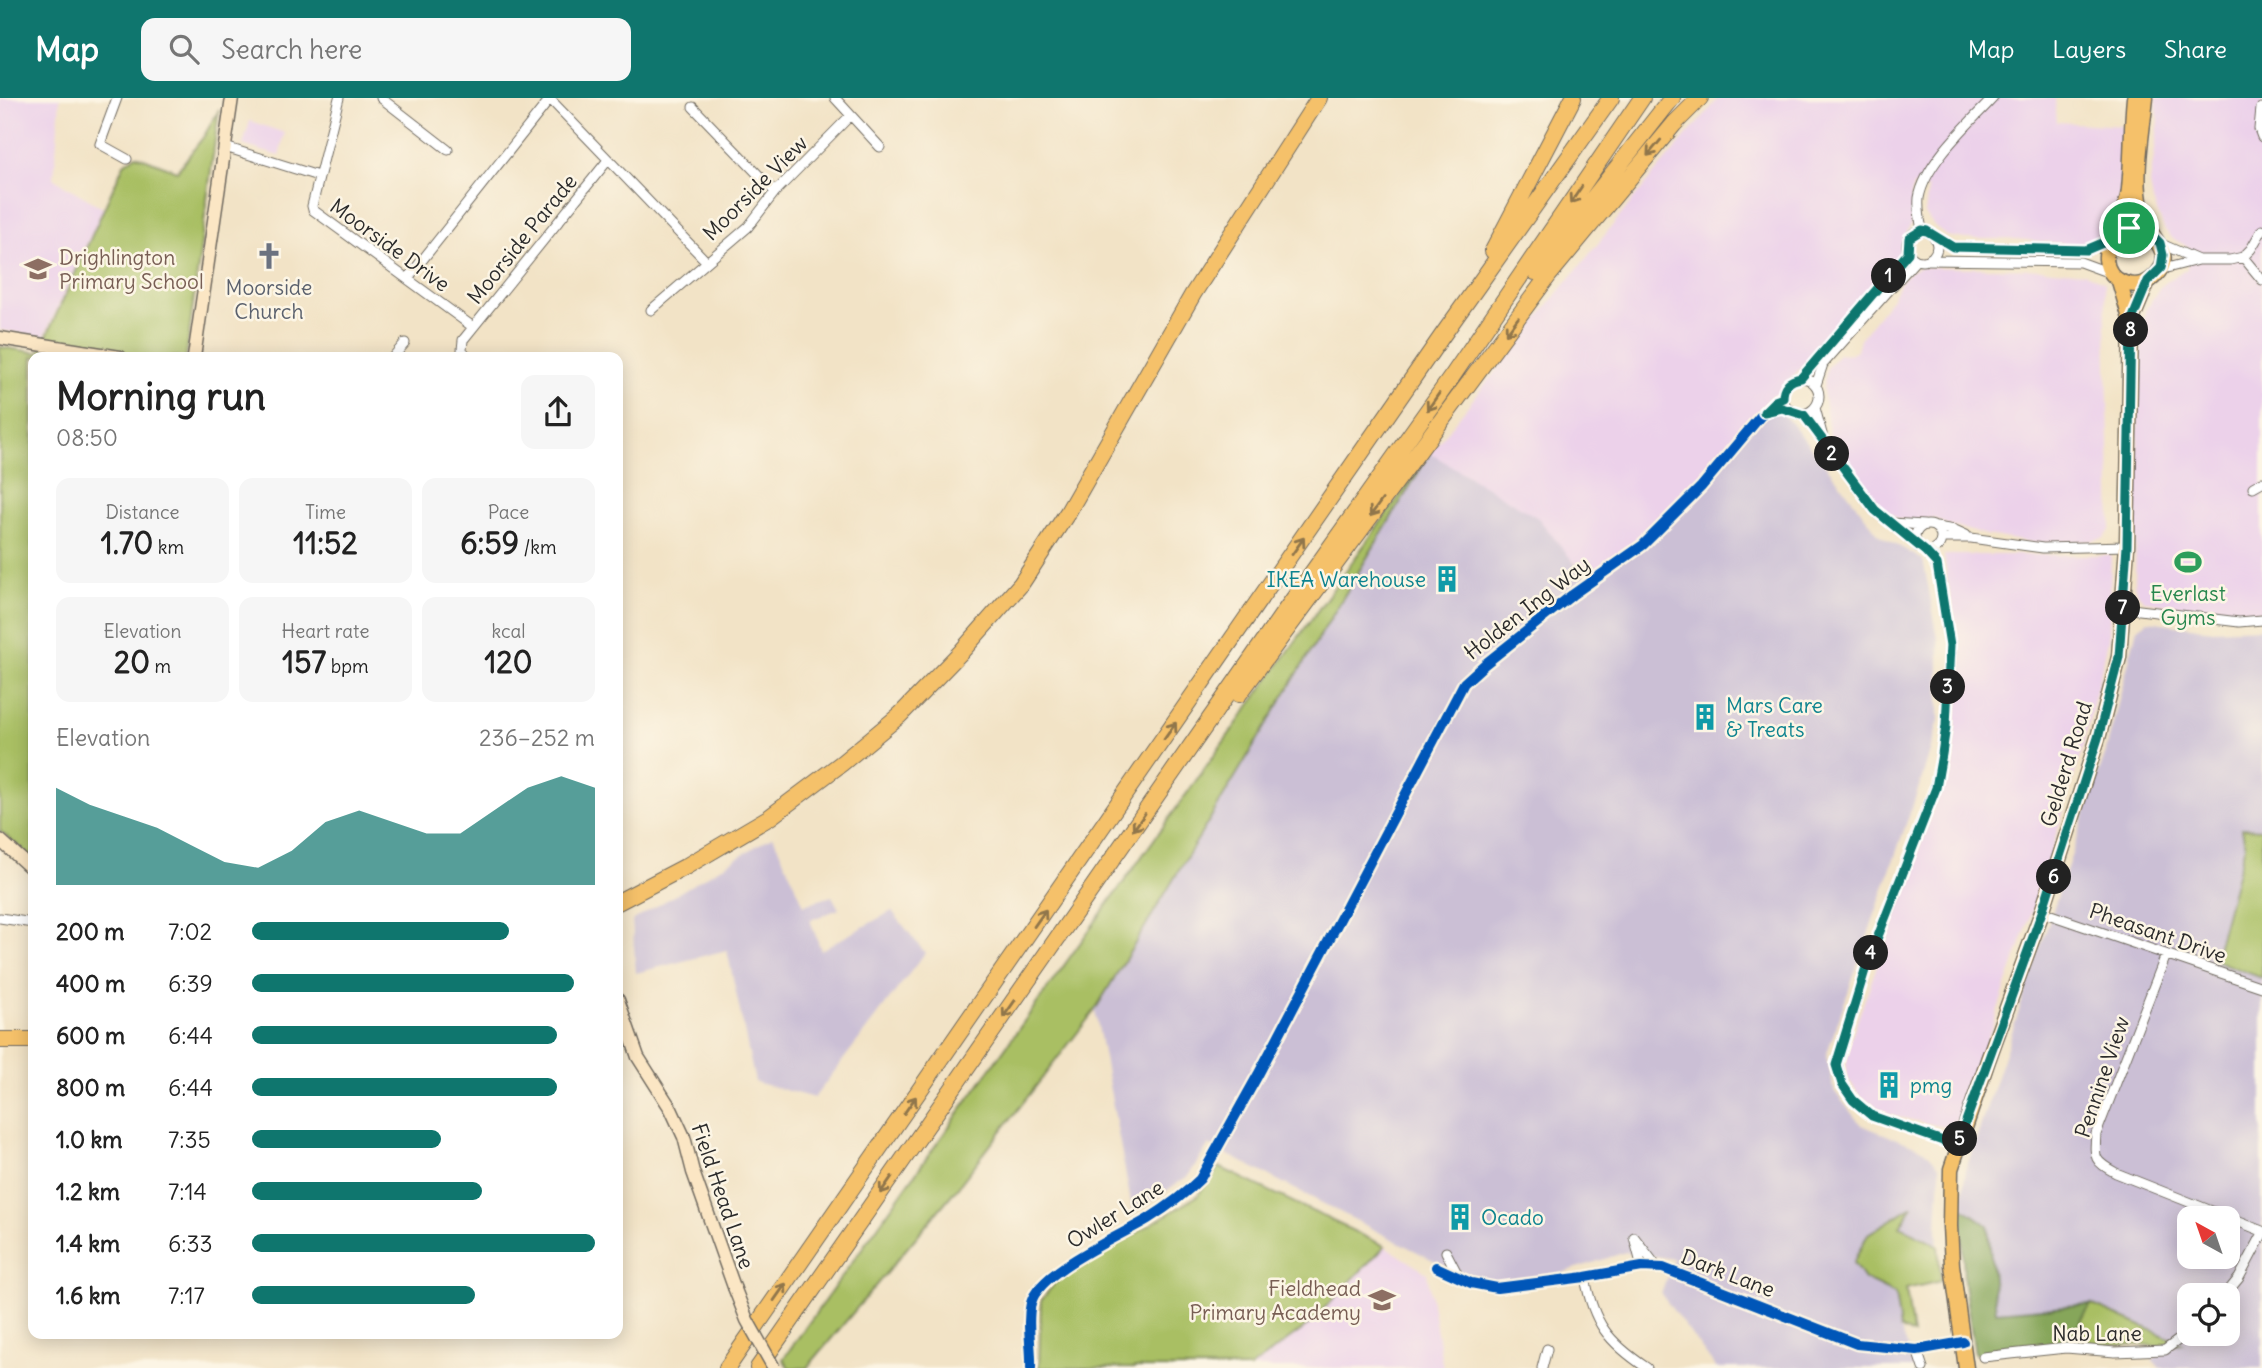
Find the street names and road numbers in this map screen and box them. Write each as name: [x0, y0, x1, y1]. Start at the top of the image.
street label: Moorside View: [697, 130, 813, 246]
street label: Moorside Parade: [461, 168, 583, 310]
street label: Moorside Drive: [325, 192, 455, 298]
street label: Holden Ing Way: [1459, 550, 1595, 666]
street label: Gelderd Road: [2034, 698, 2098, 830]
street label: Pheasant Drive: [2086, 897, 2230, 969]
street label: Pennine View: [2069, 1013, 2135, 1141]
street label: Field Head Lane: [685, 1120, 761, 1272]
street label: Owler Lane: [1062, 1174, 1168, 1254]
street label: Dark Lane: [1677, 1243, 1779, 1303]
street label: Nab Lane: [2052, 1320, 2142, 1347]

